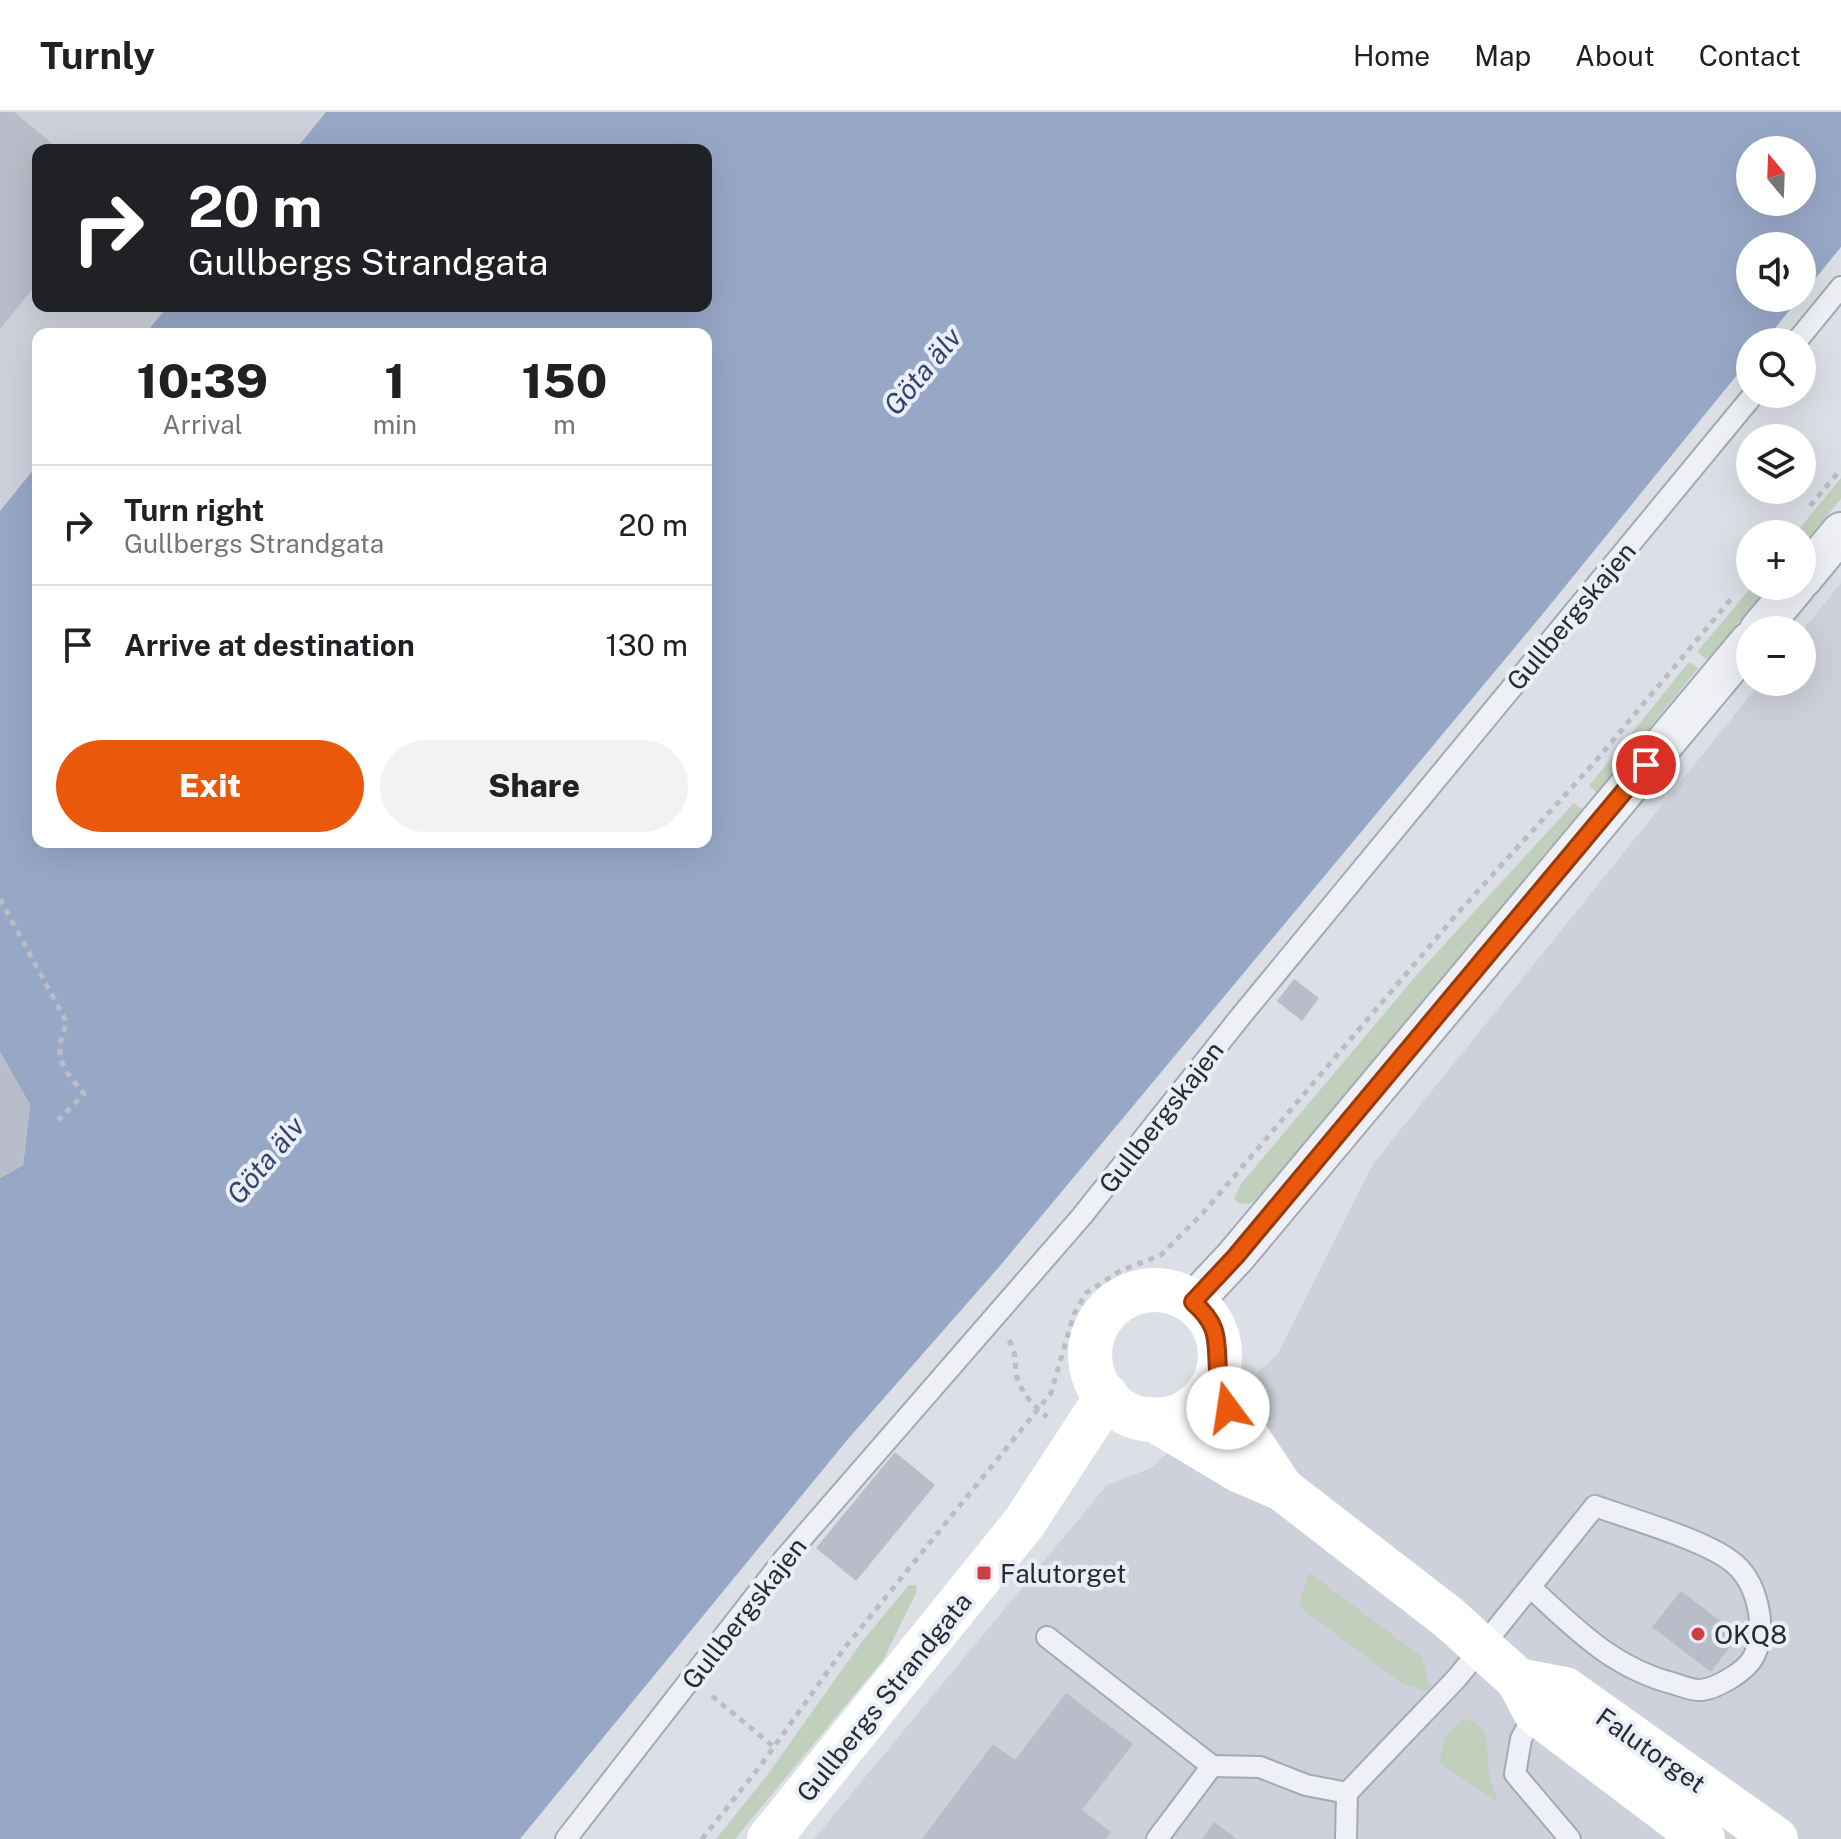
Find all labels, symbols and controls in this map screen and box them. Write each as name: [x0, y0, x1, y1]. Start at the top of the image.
text: Turnly: [40, 33, 155, 78]
text: Home: [1353, 39, 1430, 72]
text: Map: [1474, 39, 1531, 72]
text: About: [1575, 39, 1655, 72]
text: Contact: [1699, 39, 1801, 72]
north arrow: [1736, 136, 1816, 216]
map controls: [1736, 136, 1816, 696]
text: 20 m: [188, 174, 322, 240]
icon: right: [56, 176, 160, 280]
button: sound: [1736, 232, 1816, 312]
text: Gullbergs Strandgata: [188, 241, 548, 283]
water label: Göta älv: [876, 321, 968, 421]
button: search: [1736, 328, 1816, 408]
text: 10:39: [137, 352, 268, 409]
text: 1: [384, 352, 405, 409]
text: 150: [522, 352, 607, 409]
text: Arrival: [162, 409, 243, 440]
text: min: [373, 409, 417, 440]
text: m: [553, 409, 576, 440]
button: layers: [1736, 424, 1816, 504]
text: Turn right: [124, 492, 264, 528]
icon: right: [56, 503, 100, 547]
text: 20 m: [619, 507, 688, 543]
button: +: [1736, 520, 1816, 600]
text: Gullbergs Strandgata: [124, 528, 384, 559]
street label: Gullbergskajen: [1500, 536, 1642, 696]
button: −: [1736, 616, 1816, 696]
icon: arrive: [56, 623, 100, 667]
text: Arrive at destination: [124, 627, 415, 663]
text: 130 m: [605, 627, 688, 663]
pin: [1612, 731, 1680, 799]
button: Exit: [56, 740, 364, 832]
button: Share: [380, 740, 688, 832]
icon: arrive: [1624, 743, 1668, 787]
street label: Gullbergskajen: [1092, 1035, 1230, 1199]
water label: Göta älv: [219, 1110, 311, 1210]
position arrow: [1186, 1366, 1270, 1450]
street label: Gullbergskajen: [675, 1531, 813, 1695]
place label: Falutorget: [1000, 1558, 1126, 1589]
marker: Falutorget: [975, 1564, 993, 1582]
street label: Gullbergs Strandgata: [790, 1586, 978, 1808]
place label: OKQ8: [1714, 1619, 1787, 1650]
marker: OKQ8: [1689, 1625, 1707, 1643]
street label: Falutorget: [1590, 1701, 1712, 1799]

